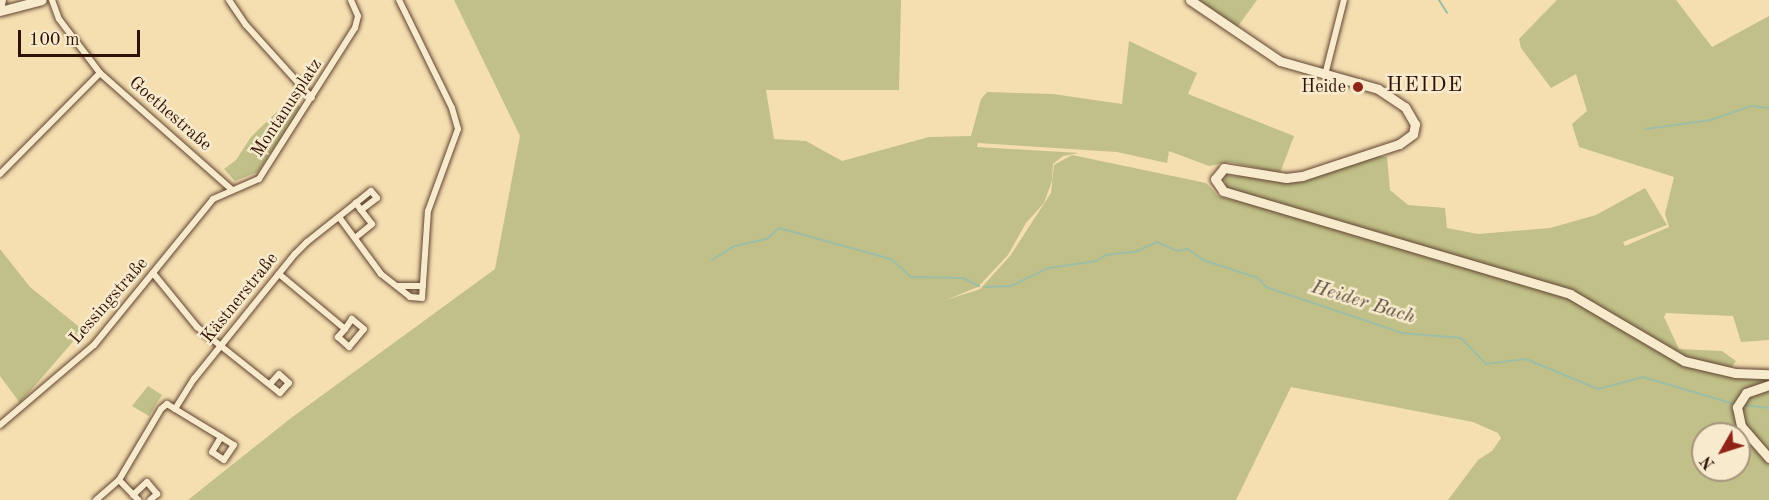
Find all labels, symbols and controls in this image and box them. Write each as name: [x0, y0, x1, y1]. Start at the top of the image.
scale bar: [21, 18, 142, 56]
text: 100 m: [29, 31, 80, 49]
street label: Montanusplatz: [247, 55, 327, 161]
street label: Goethestraße: [124, 72, 216, 156]
district label: HEIDE: [1386, 73, 1464, 99]
place label: Heide: [1301, 76, 1346, 98]
marker: Heide: [1351, 80, 1365, 94]
street label: Kästnerstraße: [197, 248, 283, 348]
street label: Lessingstraße: [65, 253, 153, 349]
water label: Heider Bach: [1308, 276, 1418, 330]
north arrow: [1691, 422, 1751, 482]
text: N: [1699, 452, 1719, 472]

